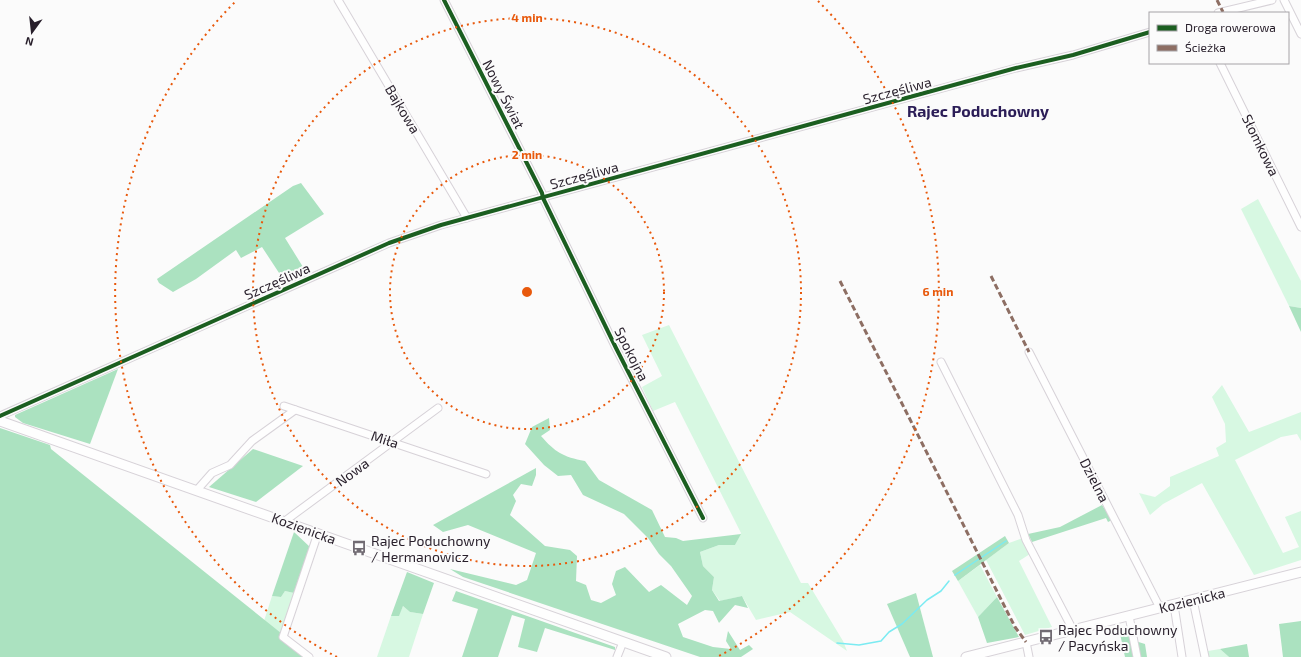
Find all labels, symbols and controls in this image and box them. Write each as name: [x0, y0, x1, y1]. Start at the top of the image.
text: 4 min: [511, 10, 543, 24]
north arrow: [12, 12, 52, 52]
legend: [1149, 12, 1289, 64]
text: Droga rowerowa: [1185, 20, 1276, 34]
text: N: [24, 35, 35, 49]
text: Ścieżka: [1185, 40, 1226, 54]
street label: Nowy Świat: [479, 57, 529, 131]
street label: Szczęśliwa: [861, 73, 933, 107]
street label: Bajkowa: [382, 82, 424, 136]
district label: Rajec Poduchowny: [907, 101, 1049, 121]
street label: Słomkowa: [1239, 111, 1283, 179]
text: 2 min: [512, 147, 542, 161]
street label: Szczęśliwa: [548, 158, 620, 192]
street label: Szczęśliwa: [241, 259, 313, 303]
text: 6 min: [923, 284, 953, 298]
centre of rings: [520, 285, 534, 299]
street label: Spokojna: [611, 324, 653, 384]
street label: Miła: [369, 427, 401, 451]
street label: Nowa: [332, 454, 372, 490]
street label: Dzielna: [1077, 455, 1113, 505]
street label: Kozienicka: [269, 508, 339, 548]
place label: Rajec Poduchowny / Hermanowicz: [371, 532, 491, 565]
bus stop icon: Rajec Poduchowny / Hermanowicz: [350, 539, 368, 557]
street label: Kozienicka: [1157, 584, 1227, 616]
place label: Rajec Poduchowny / Pacyńska: [1058, 621, 1178, 654]
bus stop icon: Rajec Poduchowny / Pacyńska: [1037, 628, 1055, 646]

